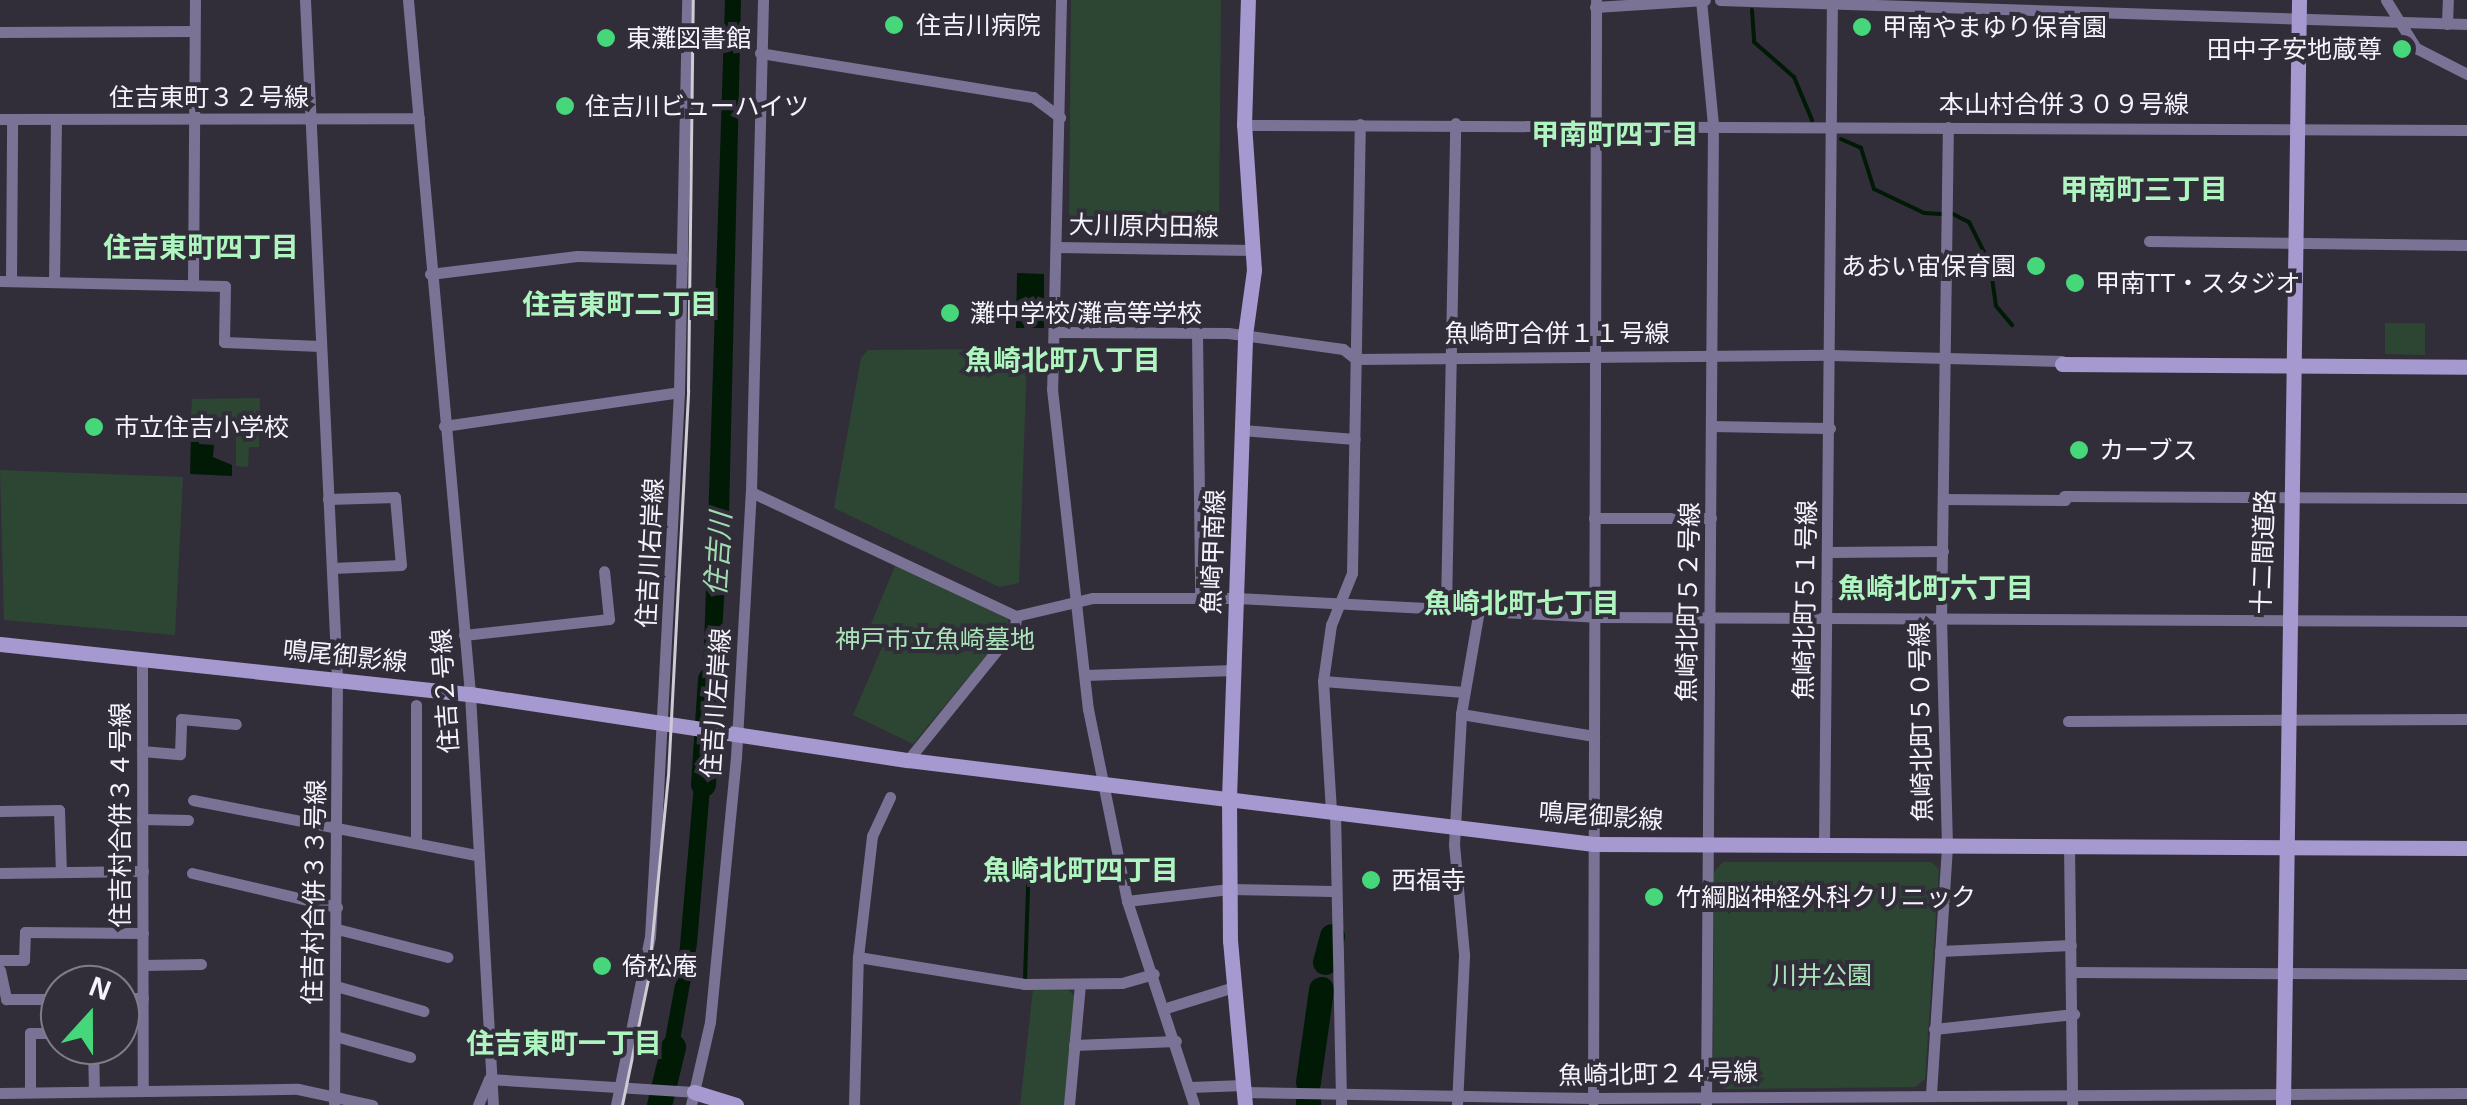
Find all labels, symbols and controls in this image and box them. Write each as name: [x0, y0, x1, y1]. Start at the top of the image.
place label: 住吉川病院: [916, 10, 1041, 40]
marker: 住吉川病院: [881, 12, 907, 38]
place label: 甲南やまゆり保育園: [1882, 12, 2107, 42]
marker: 甲南やまゆり保育園: [1851, 16, 1873, 38]
place label: 東灘図書館: [626, 23, 751, 53]
marker: 東灘図書館: [595, 27, 617, 49]
place label: 田中子安地蔵尊: [2207, 34, 2382, 64]
marker: 田中子安地蔵尊: [2391, 38, 2413, 60]
street label: 住吉東町３２号線: [109, 82, 309, 112]
street label: 本山村合併３０９号線: [1939, 89, 2189, 119]
place label: 住吉川ビューハイツ: [585, 91, 810, 121]
marker: 住吉川ビューハイツ: [554, 95, 576, 117]
district label: 甲南町四丁目: [1531, 118, 1699, 152]
district label: 甲南町三丁目: [2060, 173, 2228, 207]
street label: 大川原内田線: [1069, 210, 1219, 242]
district label: 住吉東町四丁目: [103, 231, 299, 265]
place label: あおい宙保育園: [1841, 251, 2016, 281]
marker: あおい宙保育園: [2025, 255, 2047, 277]
place label: 甲南TT・スタジオ: [2095, 268, 2301, 298]
marker: 甲南TT・スタジオ: [2064, 272, 2086, 294]
district label: 住吉東町二丁目: [522, 288, 718, 322]
place label: 灘中学校/灘高等学校: [970, 298, 1202, 328]
marker: 灘中学校/灘高等学校: [939, 302, 961, 324]
street label: 魚崎町合併１１号線: [1445, 318, 1669, 348]
district label: 魚崎北町八丁目: [965, 344, 1161, 378]
place label: 市立住吉小学校: [114, 412, 289, 442]
marker: 市立住吉小学校: [83, 416, 105, 438]
place label: カーブス: [2099, 435, 2199, 465]
marker: カーブス: [2068, 439, 2090, 461]
street label: 住吉川右岸線: [631, 477, 669, 629]
street label: 魚崎甲南線: [1196, 489, 1230, 615]
street label: 十二間道路: [2246, 489, 2280, 615]
street label: 魚崎北町５１号線: [1788, 500, 1822, 700]
street label: 魚崎北町５２号線: [1671, 502, 1705, 702]
water label: 住吉川: [699, 511, 739, 597]
district label: 魚崎北町六丁目: [1838, 572, 2034, 606]
district label: 魚崎北町七丁目: [1424, 587, 1620, 621]
street label: 魚崎北町５０号線: [1904, 622, 1938, 822]
park label: 神戸市立魚崎墓地: [835, 624, 1035, 654]
street label: 住吉川左岸線: [696, 627, 736, 779]
street label: 住吉２号線: [426, 628, 464, 754]
street label: 鳴尾御影線: [281, 635, 409, 677]
street label: 住吉村合併３４号線: [105, 703, 135, 927]
street label: 住吉村合併３３号線: [297, 779, 331, 1005]
street label: 鳴尾御影線: [1538, 797, 1664, 835]
district label: 魚崎北町四丁目: [983, 854, 1179, 888]
place label: 西福寺: [1391, 865, 1466, 895]
marker: 西福寺: [1360, 869, 1382, 891]
place label: 竹綱脳神経外科クリニック: [1676, 882, 1976, 912]
marker: 竹綱脳神経外科クリニック: [1641, 884, 1667, 910]
place label: 倚松庵: [622, 951, 697, 981]
marker: 倚松庵: [591, 955, 613, 977]
park label: 川井公園: [1772, 960, 1872, 990]
north arrow: [40, 965, 140, 1065]
text: N: [85, 970, 115, 1006]
district label: 住吉東町一丁目: [466, 1027, 662, 1061]
street label: 魚崎北町２４号線: [1558, 1057, 1758, 1091]

